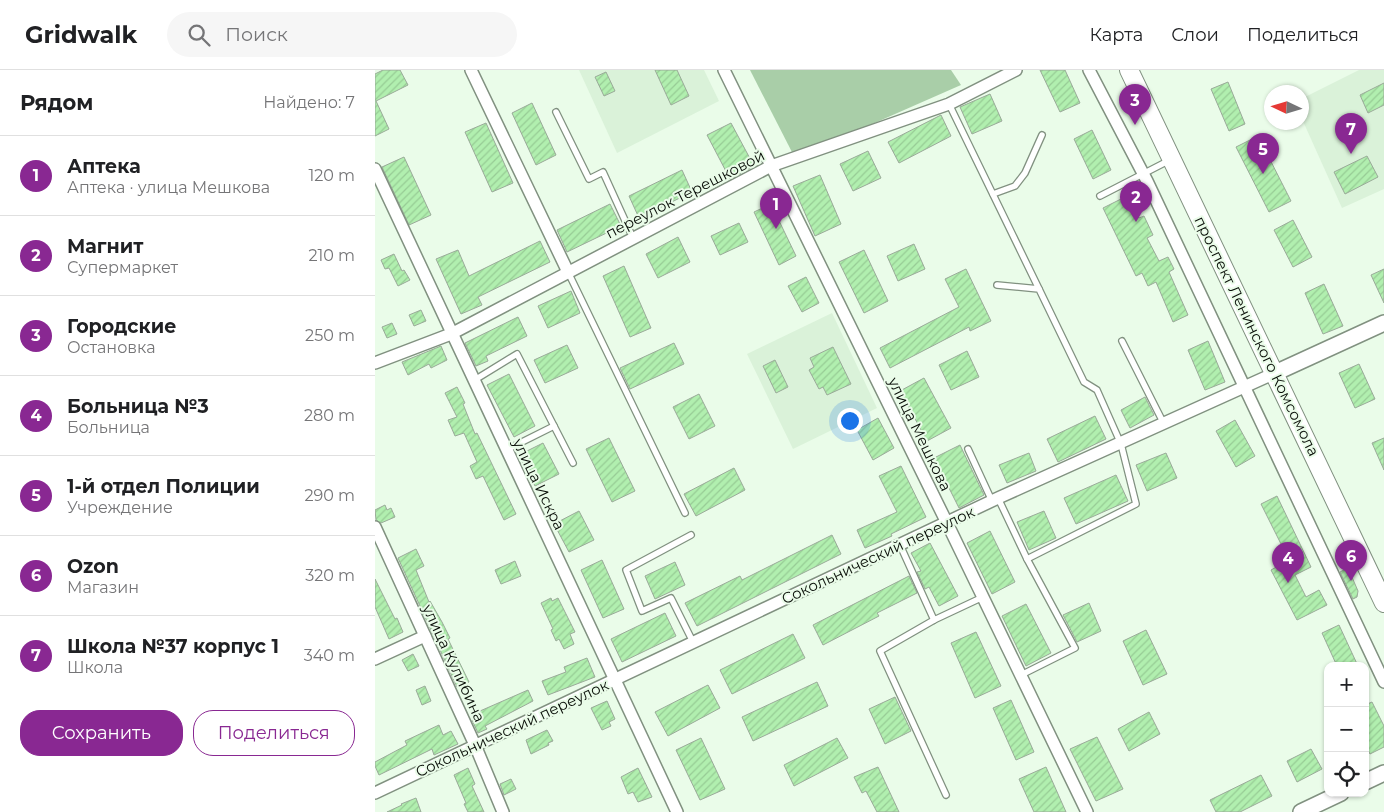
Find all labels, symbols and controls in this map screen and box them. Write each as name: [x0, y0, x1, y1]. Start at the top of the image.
search box: [167, 12, 517, 57]
text: Gridwalk: [25, 20, 137, 49]
icon: search: [185, 21, 213, 49]
text: Поиск: [225, 23, 288, 46]
text: Карта: [1089, 24, 1143, 46]
text: Слои: [1171, 24, 1219, 46]
text: Поделиться: [1247, 24, 1359, 46]
pin: 3: [1119, 84, 1151, 125]
north arrow: [1264, 85, 1309, 130]
text: Рядом: [20, 90, 93, 115]
text: Найдено: 7: [263, 93, 355, 112]
pin: 7: [1335, 113, 1367, 154]
pin: 5: [1247, 133, 1279, 174]
street label: переулок Терешковой: [602, 146, 768, 242]
text: Аптека: [67, 155, 141, 178]
text: 1: [33, 166, 39, 185]
text: 120 m: [308, 166, 355, 185]
text: Аптека · улица Мешкова: [67, 178, 270, 197]
pin: 2: [1120, 181, 1152, 222]
pin: 1: [760, 188, 792, 229]
street label: проспект Ленинского Комсомола: [1190, 213, 1324, 459]
text: Магнит: [67, 235, 143, 258]
text: 2: [31, 246, 41, 265]
text: 210 m: [308, 246, 355, 265]
text: Супермаркет: [67, 258, 178, 277]
text: Городские: [67, 315, 177, 338]
text: 3: [31, 326, 41, 345]
text: 250 m: [305, 326, 355, 345]
text: Остановка: [67, 338, 156, 357]
street label: улица Мешкова: [884, 373, 956, 494]
text: Больница №3: [67, 395, 209, 418]
text: 4: [30, 406, 42, 425]
text: 280 m: [304, 406, 355, 425]
your location: [837, 408, 863, 434]
text: Больница: [67, 418, 150, 437]
street label: улица Искра: [508, 434, 569, 533]
text: 1-й отдел Полиции: [67, 475, 260, 498]
text: 5: [31, 486, 41, 505]
text: 290 m: [304, 486, 355, 505]
text: Учреждение: [67, 498, 173, 517]
street label: Сокольнический переулок: [778, 502, 978, 608]
pin: 6: [1335, 540, 1367, 581]
pin: 4: [1272, 542, 1304, 583]
text: Ozon: [67, 555, 119, 578]
text: 6: [31, 566, 41, 585]
text: 320 m: [305, 566, 355, 585]
text: Магазин: [67, 578, 139, 597]
street label: улица Кулибина: [418, 600, 490, 725]
text: Школа №37 корпус 1: [67, 635, 279, 658]
text: 7: [31, 646, 41, 665]
text: 340 m: [304, 646, 355, 665]
text: Школа: [67, 658, 123, 677]
map controls: [1324, 662, 1369, 797]
button: +: [1324, 662, 1369, 707]
street label: Сокольнический переулок: [412, 675, 612, 781]
button: −: [1324, 707, 1369, 752]
button: Сохранить: [20, 710, 183, 756]
button: Поделиться: [193, 710, 355, 756]
button: locate: [1324, 752, 1369, 797]

